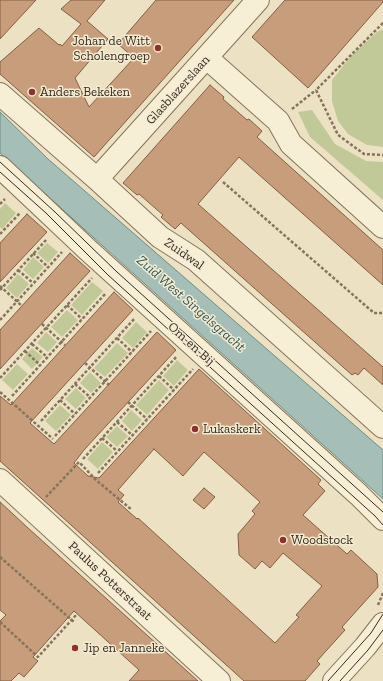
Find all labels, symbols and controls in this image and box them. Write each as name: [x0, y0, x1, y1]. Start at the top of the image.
place label: Johan de Witt Scholengroep: [72, 33, 150, 64]
marker: Johan de Witt Scholengroep: [153, 43, 163, 53]
street label: Glasblazerslaan: [143, 52, 213, 128]
place label: Anders Bekeken: [40, 84, 130, 100]
marker: Anders Bekeken: [27, 87, 37, 97]
street label: Zuidwal: [161, 235, 207, 273]
water label: Zuid West Singelsgracht: [133, 252, 249, 356]
street label: Om-en-Bij: [164, 319, 218, 369]
place label: Lukaskerk: [203, 421, 261, 437]
marker: Lukaskerk: [190, 424, 200, 434]
place label: Woodstock: [291, 532, 353, 548]
marker: Woodstock: [278, 535, 288, 545]
street label: Paulus Potterstraat: [65, 538, 155, 624]
place label: Jip en Janneke: [83, 640, 164, 656]
marker: Jip en Janneke: [70, 643, 80, 653]

